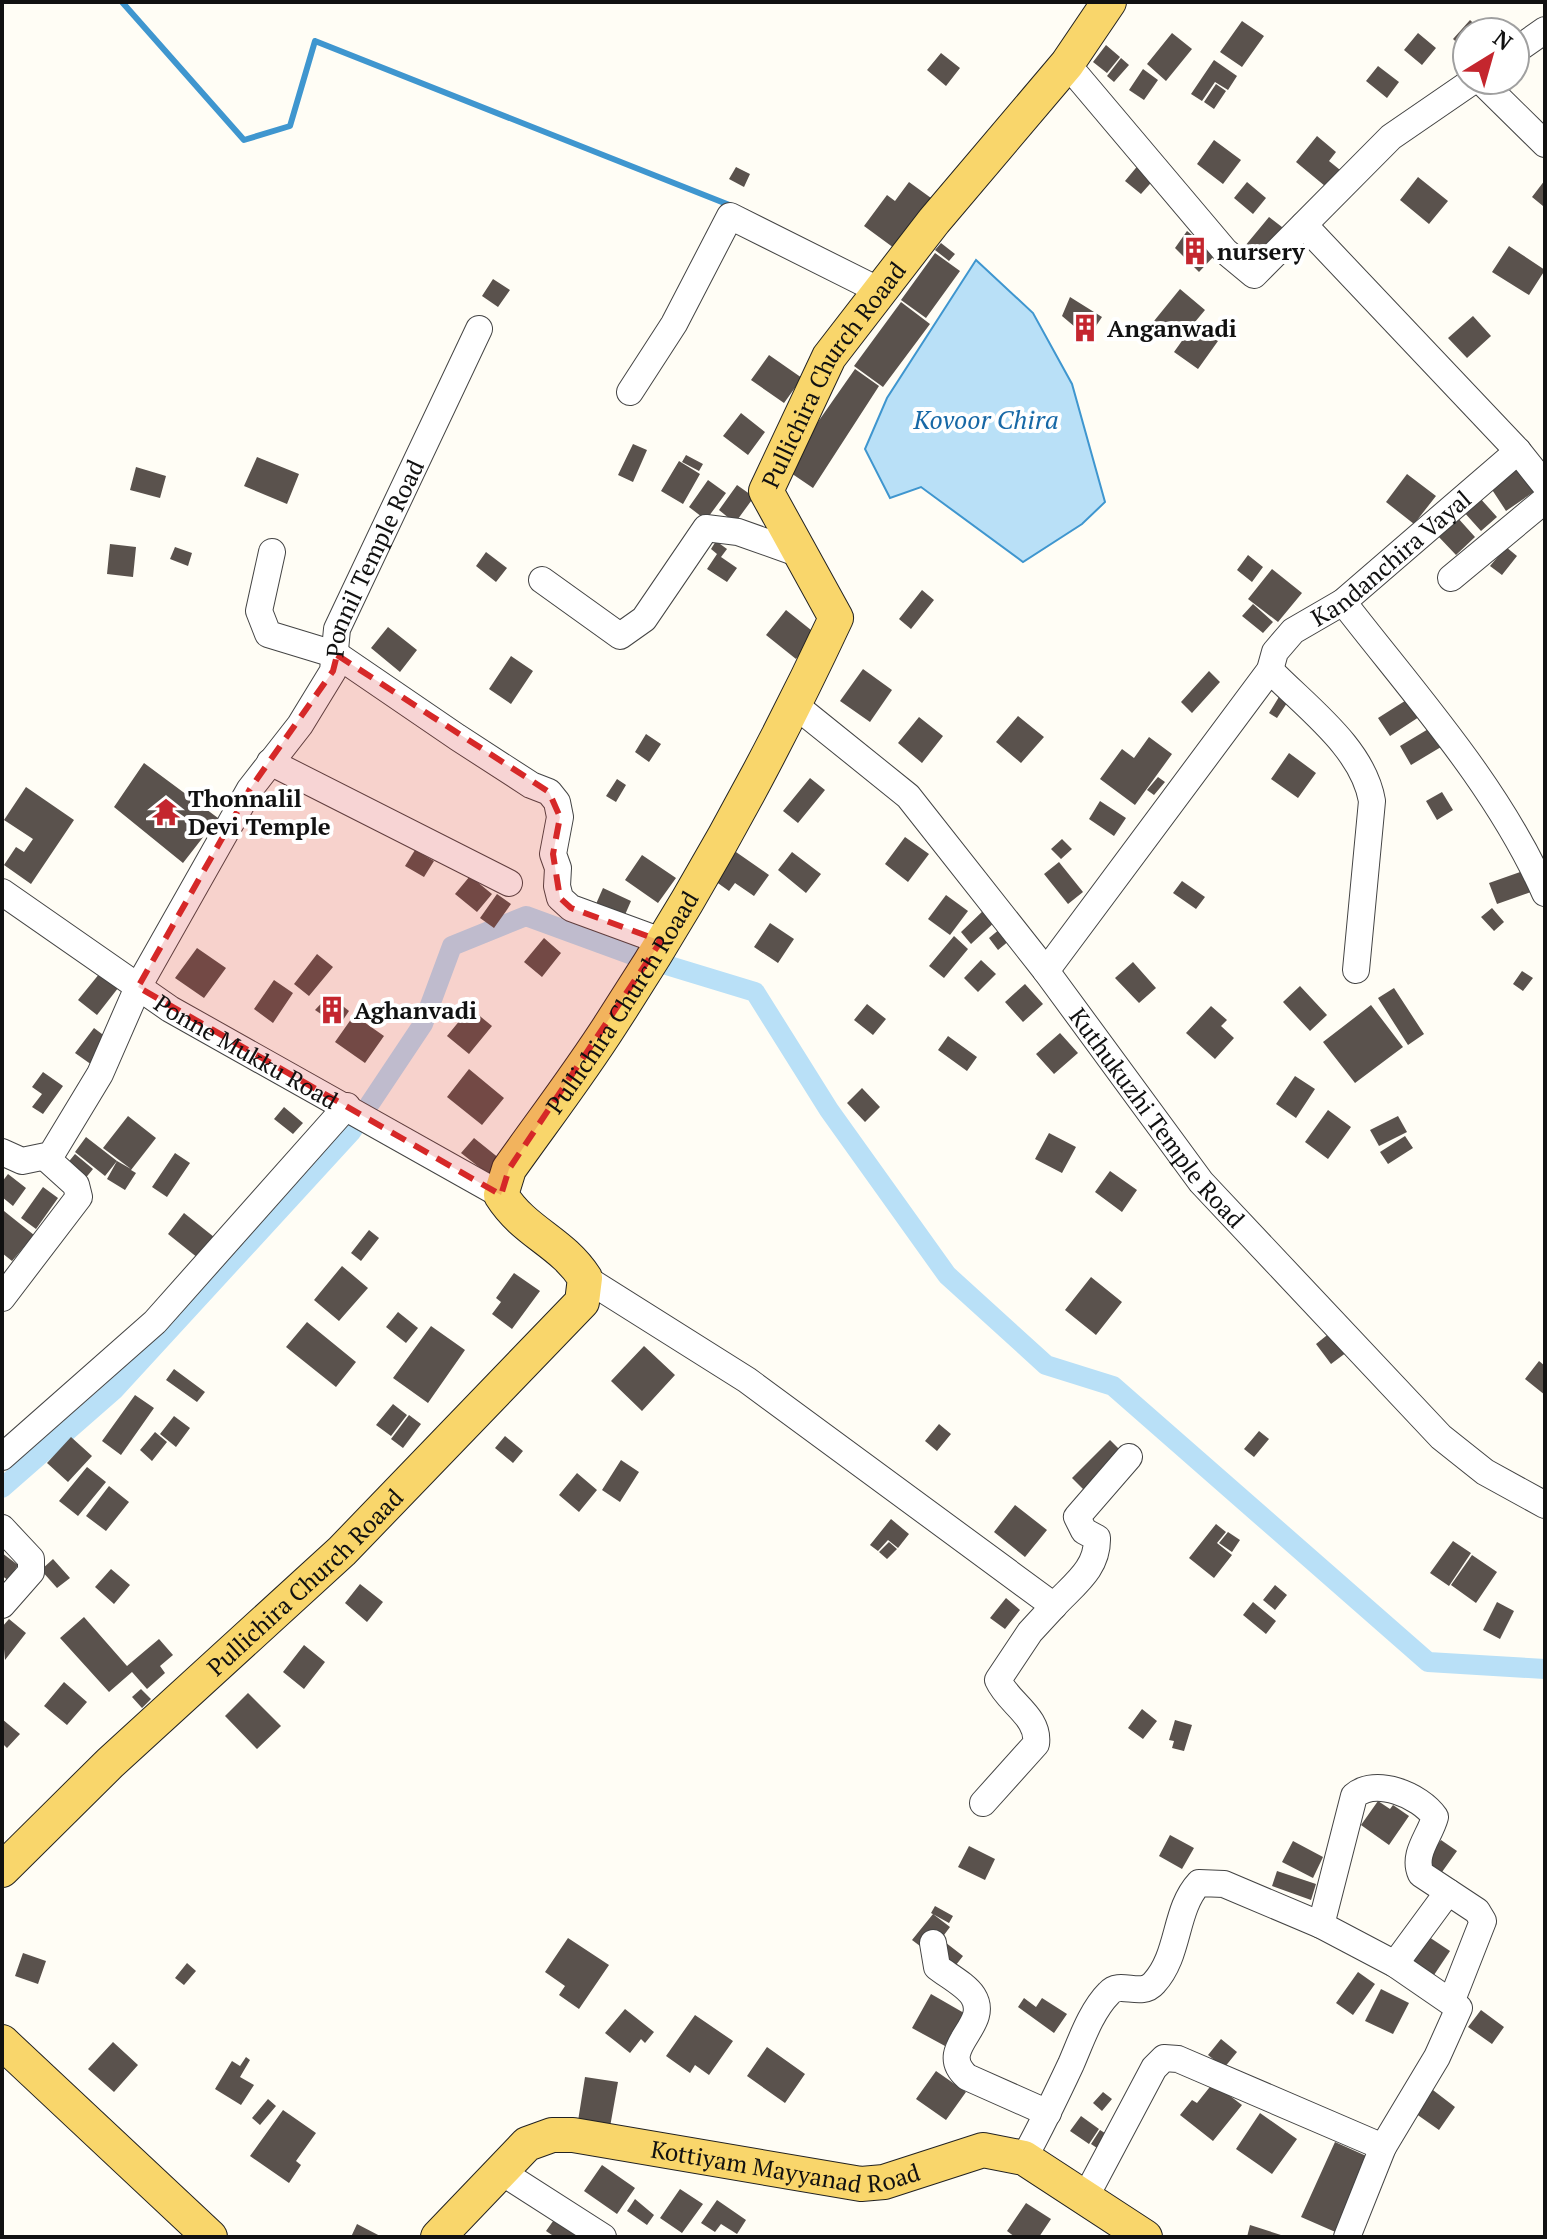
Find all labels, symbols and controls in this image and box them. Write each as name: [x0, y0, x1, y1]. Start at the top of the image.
north arrow: [1451, 16, 1531, 96]
text: N: [1488, 23, 1519, 56]
place label: nursery: [1217, 235, 1306, 267]
building icon: nursery: [1180, 236, 1210, 266]
street label: Pullichira Church Roaad: [754, 255, 913, 493]
place label: Anganwadi: [1107, 312, 1237, 344]
building icon: Anganwadi: [1070, 313, 1100, 343]
water label: Kovoor Chira: [912, 402, 1059, 436]
street label: Ponnil Temple Road: [318, 454, 431, 659]
street label: Kandanchira Vayal: [1305, 483, 1478, 633]
place label: Thonnalil Devi Temple: [188, 782, 331, 842]
temple icon: Thonnalil Devi Temple: [151, 797, 181, 827]
street label: Pullichira Church Roaad: [538, 885, 706, 1120]
street label: Ponne Mukku Road: [148, 987, 344, 1116]
place label: Aghanvadi: [354, 994, 477, 1026]
building icon: Aghanvadi: [317, 995, 347, 1025]
street label: Kuthukuzhi Temple Road: [1062, 1001, 1252, 1235]
street label: Pullichira Church Roaad: [200, 1481, 410, 1683]
street label: Kottiyam Mayyanad Road: [649, 2133, 924, 2200]

